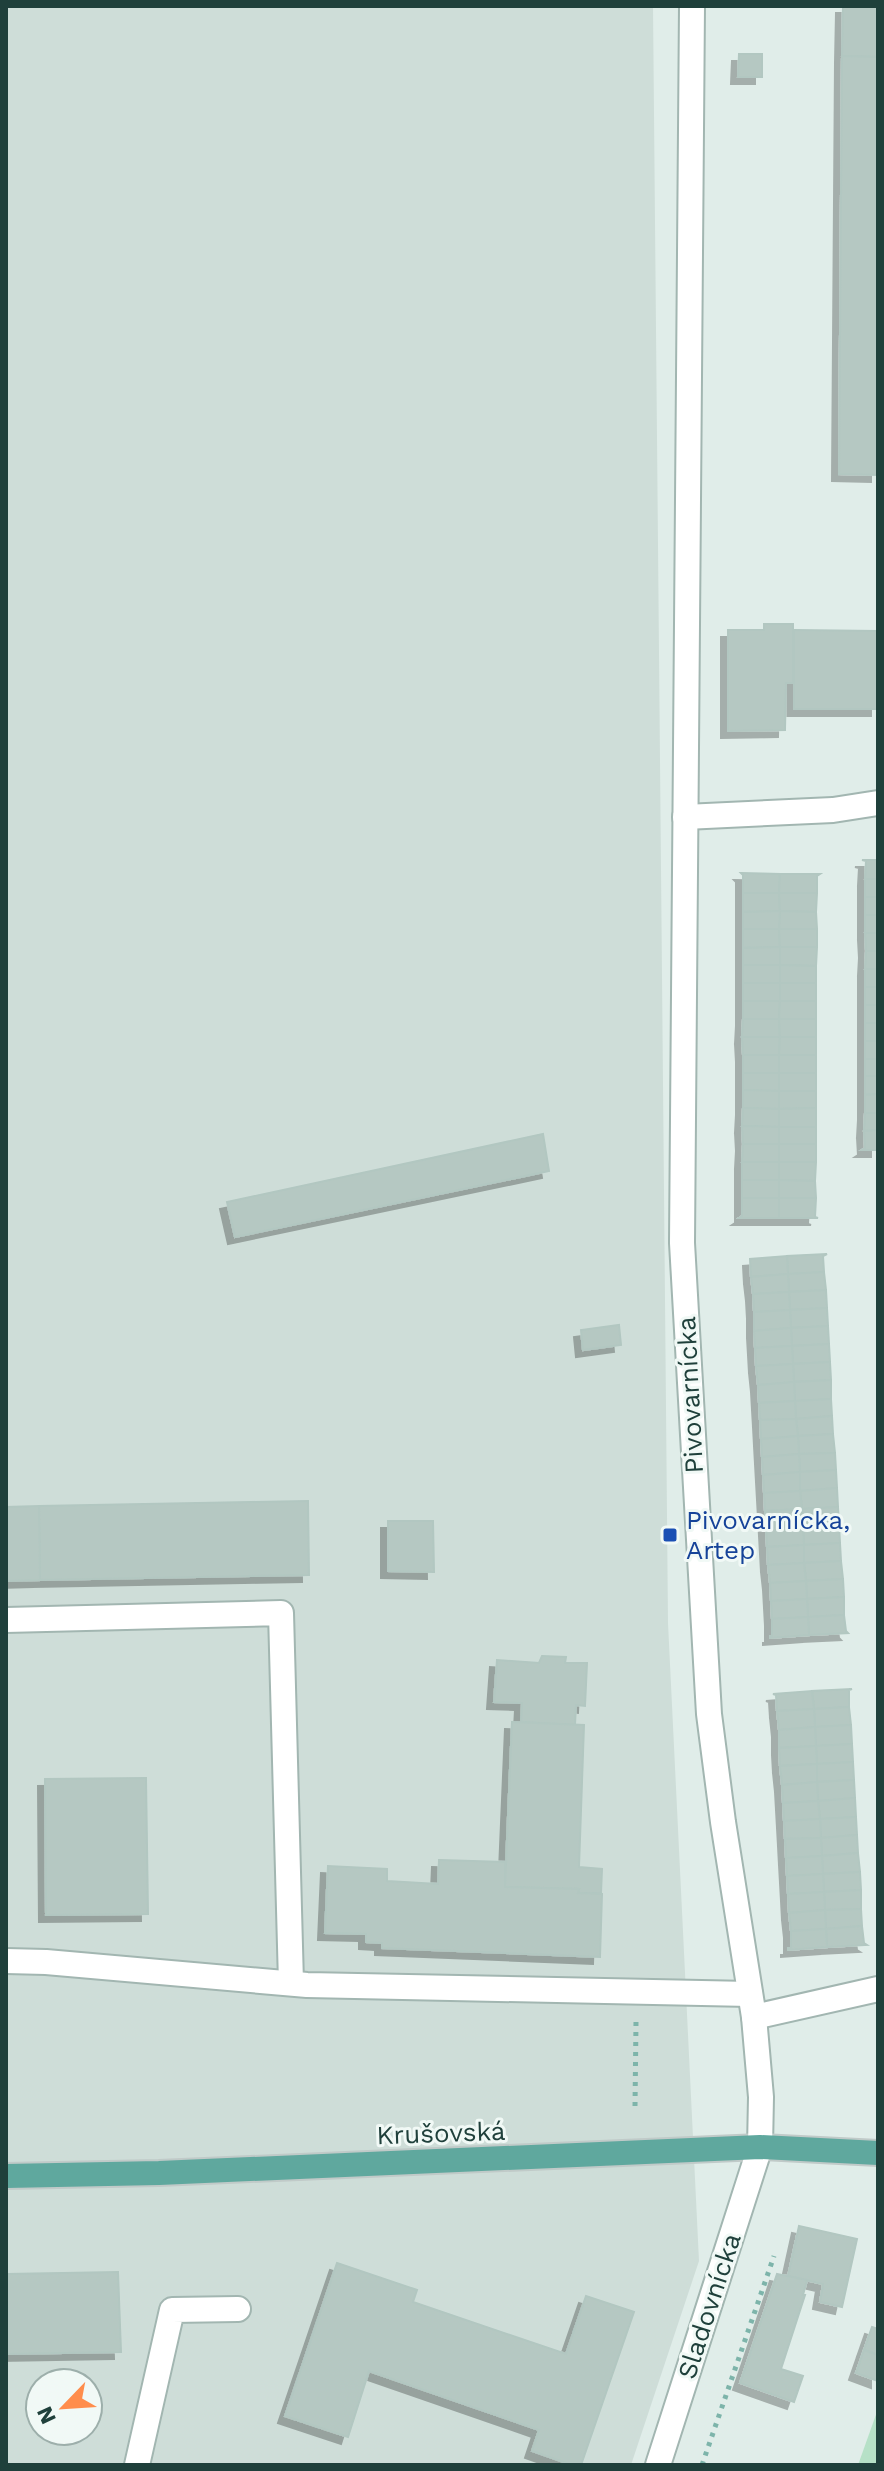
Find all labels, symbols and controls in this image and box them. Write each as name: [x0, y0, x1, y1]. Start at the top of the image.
street label: Pivovarnícka: [671, 1315, 709, 1474]
place label: Pivovarnícka, Artep: [686, 1505, 850, 1565]
marker: Pivovarnícka, Artep: [661, 1526, 679, 1544]
street label: Krušovská: [376, 2116, 506, 2150]
street label: Sladovnícka: [671, 2229, 747, 2383]
north arrow: [24, 2367, 104, 2447]
text: N: [32, 2403, 61, 2428]

